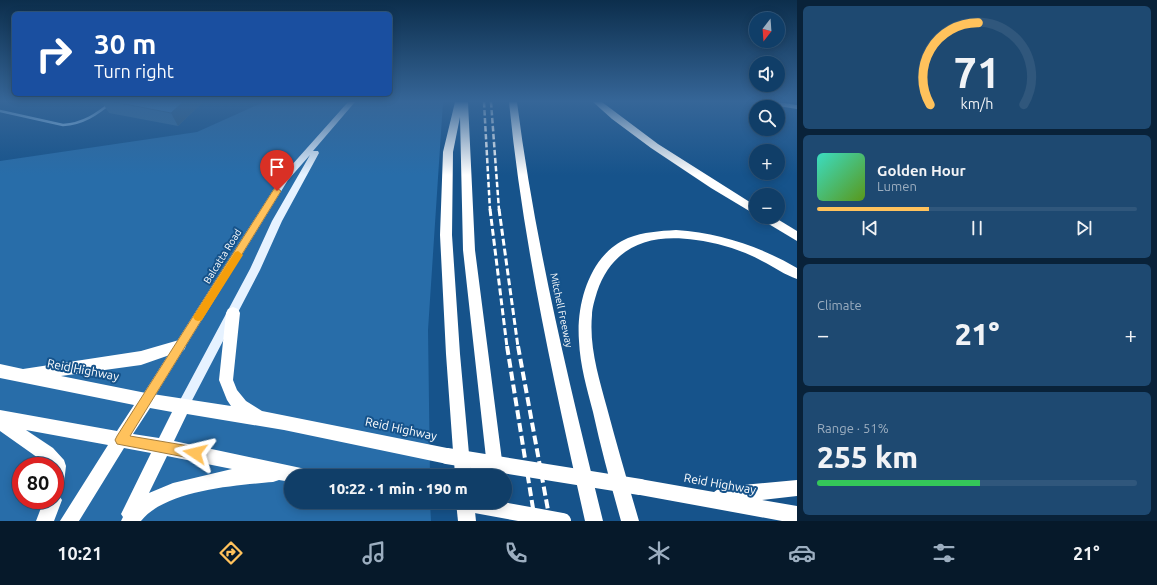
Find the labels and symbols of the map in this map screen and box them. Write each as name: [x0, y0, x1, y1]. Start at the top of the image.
north arrow: [749, 12, 785, 48]
pin: [260, 150, 294, 191]
street label: Balcatta Road: [201, 227, 244, 286]
street label: Mitchell Freeway: [548, 272, 575, 349]
street label: Reid Highway: [46, 356, 120, 383]
street label: Reid Highway: [364, 415, 438, 443]
position arrow: [174, 432, 216, 474]
speed limit sign: 80: [12, 457, 64, 509]
street label: Reid Highway: [683, 471, 757, 496]

